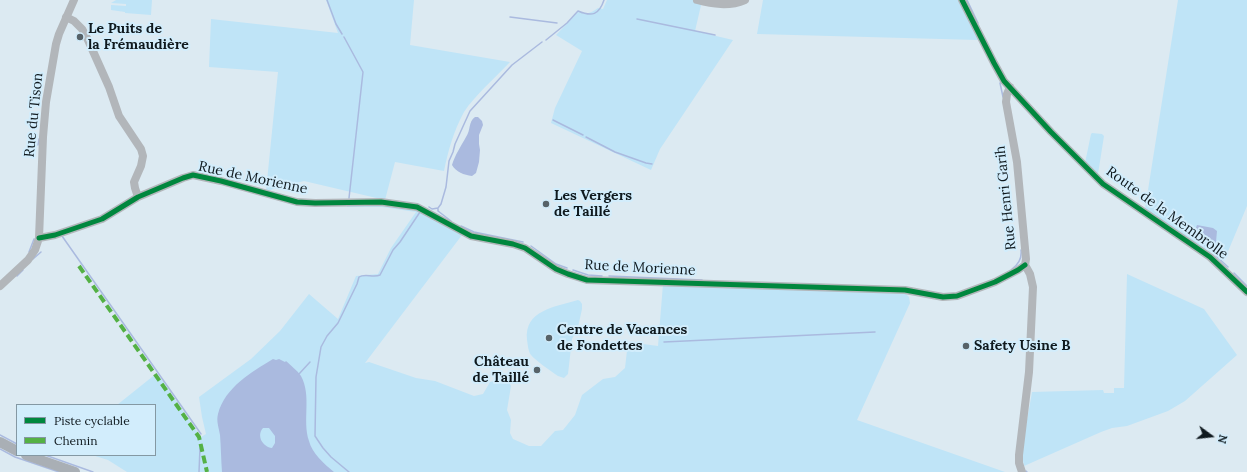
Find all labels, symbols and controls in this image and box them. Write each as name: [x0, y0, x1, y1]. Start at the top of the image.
place label: Le Puits de la Frémaudière: [88, 21, 189, 54]
marker: Le Puits de la Frémaudière: [75, 32, 85, 42]
street label: Rue du Tison: [21, 72, 47, 158]
street label: Rue Henri Garih: [992, 145, 1020, 251]
street label: Rue de Morienne: [197, 158, 309, 198]
street label: Route de la Membrolle: [1103, 163, 1231, 263]
place label: Les Vergers de Taillé: [554, 188, 632, 220]
marker: Les Vergers de Taillé: [541, 199, 551, 209]
street label: Rue de Morienne: [584, 257, 696, 279]
place label: Centre de Vacances de Fondettes: [557, 322, 687, 354]
marker: Centre de Vacances de Fondettes: [544, 333, 554, 343]
place label: Safety Usine B: [974, 338, 1071, 354]
marker: Safety Usine B: [961, 341, 971, 351]
place label: Château de Taillé: [473, 354, 529, 386]
marker: Château de Taillé: [532, 365, 542, 375]
legend: [16, 404, 156, 456]
text: Piste cyclable: [54, 413, 130, 428]
north arrow: [1191, 416, 1231, 456]
text: Chemin: [54, 433, 97, 448]
text: N: [1215, 433, 1230, 445]

